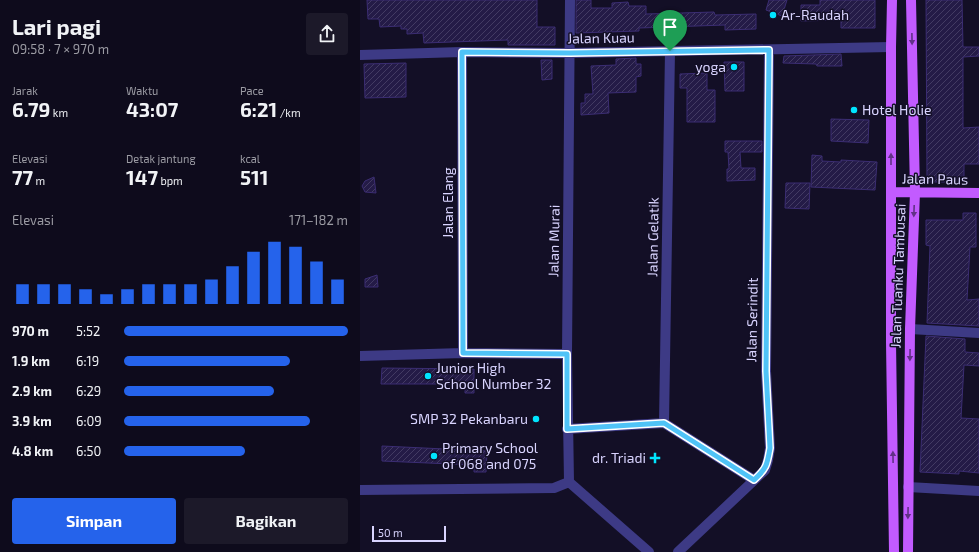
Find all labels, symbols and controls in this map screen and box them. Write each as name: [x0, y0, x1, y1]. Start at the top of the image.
place label: Ar-Raudah: [781, 6, 849, 23]
pin: [653, 10, 687, 51]
marker: Ar-Raudah: [768, 10, 778, 20]
text: Lari pagi: [12, 13, 101, 39]
button: share: [306, 13, 348, 55]
icon: arrive: [659, 16, 681, 38]
street label: Jalan Kuau: [567, 28, 635, 47]
one-way arrow: [909, 33, 915, 46]
text: 09:58 · 7 × 970 m: [12, 41, 109, 57]
place label: yoga: [695, 58, 726, 75]
marker: yoga: [729, 62, 739, 72]
text: Jarak: [12, 84, 38, 97]
text: Waktu: [126, 84, 158, 97]
text: Pace: [240, 84, 264, 97]
text: 6.79: [12, 97, 50, 121]
text: 43:07: [126, 97, 178, 121]
text: 6:21: [240, 97, 277, 121]
place label: Hotel Holie: [862, 101, 932, 118]
marker: Hotel Holie: [849, 105, 859, 115]
text: km: [50, 106, 68, 119]
text: /km: [277, 106, 301, 119]
text: Elevasi: [12, 152, 47, 165]
text: Detak jantung: [126, 152, 196, 165]
text: kcal: [240, 152, 260, 165]
one-way arrow: [888, 152, 894, 165]
text: 77: [12, 165, 33, 189]
text: 147: [126, 165, 158, 189]
text: 511: [240, 165, 268, 189]
street label: Jalan Elang: [439, 167, 456, 239]
street label: Jalan Paus: [902, 169, 968, 188]
text: m: [33, 174, 45, 187]
text: bpm: [158, 174, 183, 187]
street label: Jalan Gelatik: [643, 197, 662, 277]
street label: Jalan Tuanku Tambusai: [886, 203, 909, 349]
street label: Jalan Murai: [544, 205, 563, 277]
one-way arrow: [911, 205, 917, 218]
text: Elevasi: [12, 212, 54, 228]
text: 171–182 m: [289, 212, 348, 228]
street label: Jalan Serindit: [742, 277, 761, 363]
text: 970 m: [12, 323, 49, 339]
text: 5:52: [76, 323, 100, 339]
one-way arrow: [907, 349, 913, 362]
text: 1.9 km: [12, 353, 50, 369]
text: 6:19: [76, 353, 99, 369]
place label: Junior High School Number 32: [436, 359, 552, 392]
marker: Junior High School Number 32: [423, 371, 433, 381]
text: 2.9 km: [12, 383, 52, 399]
text: 6:29: [76, 383, 101, 399]
place label: SMP 32 Pekanbaru: [410, 410, 528, 427]
text: 3.9 km: [12, 413, 52, 429]
text: 6:09: [76, 413, 102, 429]
marker: SMP 32 Pekanbaru: [531, 414, 541, 424]
place label: Primary School of 068 and 075: [442, 439, 539, 472]
text: 4.8 km: [12, 443, 53, 459]
text: 6:50: [76, 443, 101, 459]
place label: dr. Triadi: [592, 449, 646, 466]
one-way arrow: [890, 450, 896, 463]
marker: Primary School of 068 and 075: [429, 451, 439, 461]
marker: dr. Triadi: [649, 452, 661, 464]
button: Simpan: [12, 498, 176, 544]
button: Bagikan: [184, 498, 348, 544]
one-way arrow: [905, 507, 911, 520]
scale bar: [372, 524, 446, 543]
text: 50 m: [378, 526, 403, 539]

